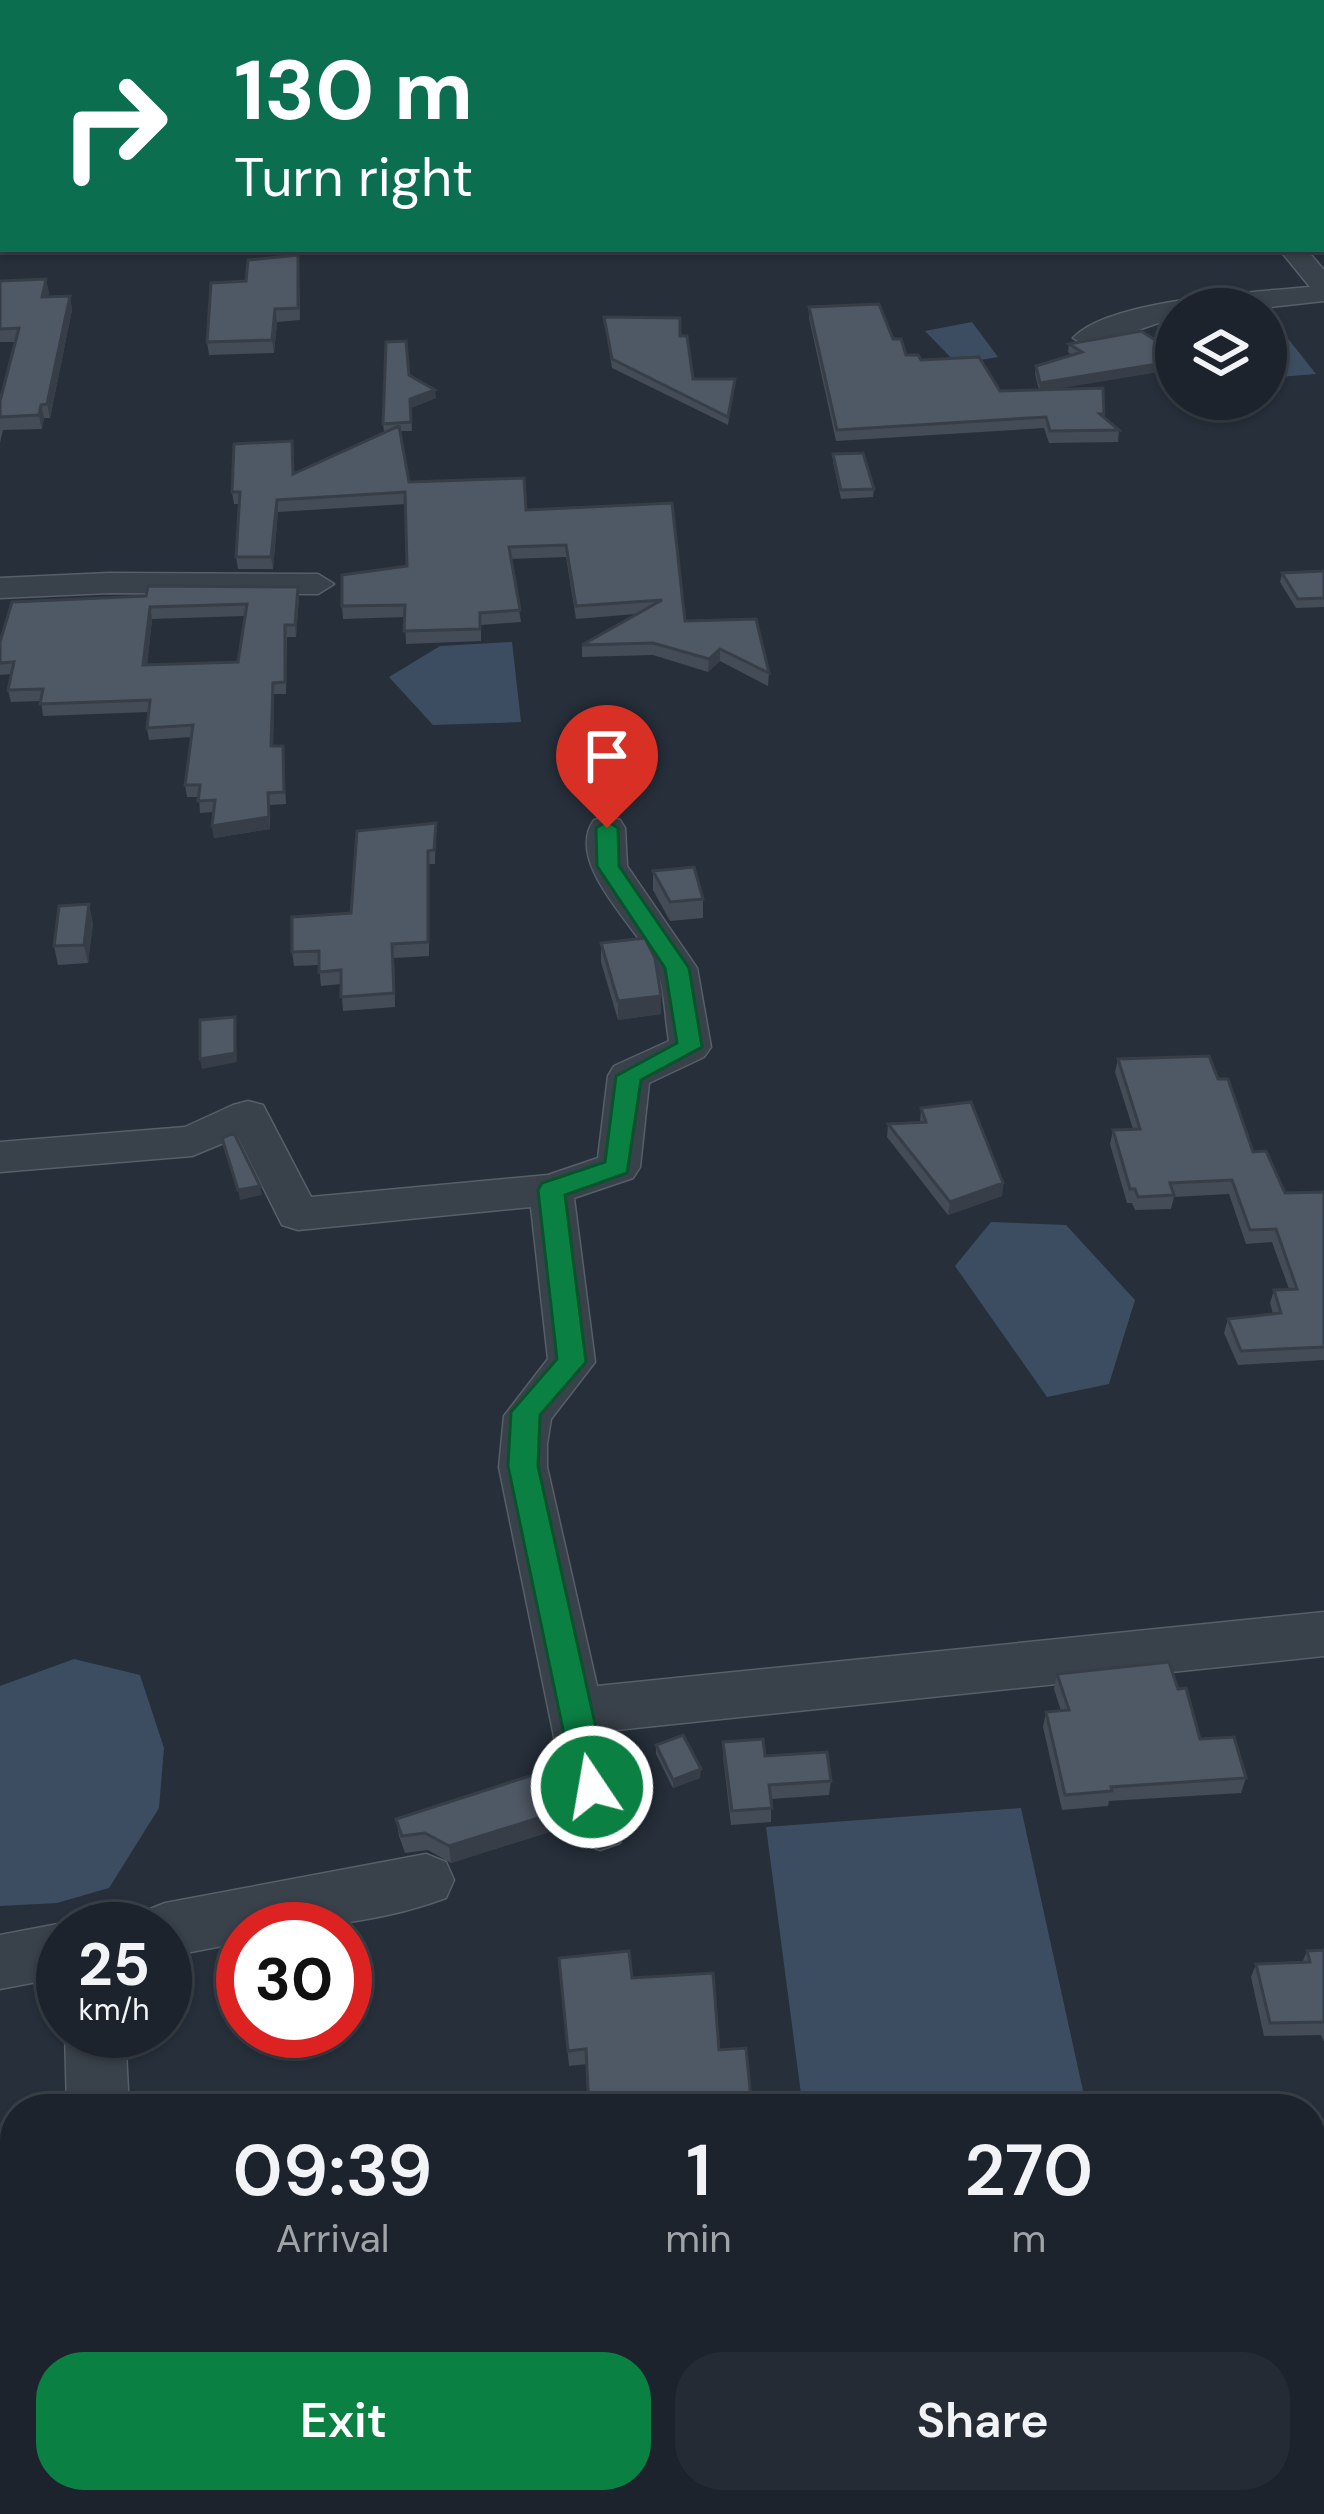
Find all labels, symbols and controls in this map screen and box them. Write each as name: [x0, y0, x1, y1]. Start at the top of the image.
text: 130 m: [234, 36, 473, 145]
icon: right: [36, 48, 192, 204]
text: Turn right: [234, 142, 473, 213]
map controls: [1155, 288, 1287, 420]
button: layers: [1155, 288, 1287, 420]
pin: [556, 705, 658, 828]
icon: arrive: [574, 723, 640, 789]
position arrow: [529, 1724, 655, 1850]
speed limit sign: 30: [216, 1902, 372, 2058]
text: 25: [78, 1925, 150, 2004]
text: km/h: [79, 1990, 149, 2029]
text: 09:39: [233, 2124, 433, 2217]
text: 1: [686, 2124, 711, 2217]
text: 270: [964, 2124, 1093, 2217]
text: Arrival: [276, 2213, 389, 2264]
text: min: [665, 2213, 732, 2264]
text: m: [1011, 2213, 1046, 2264]
button: Exit: [36, 2352, 651, 2490]
button: Share: [675, 2352, 1290, 2490]

